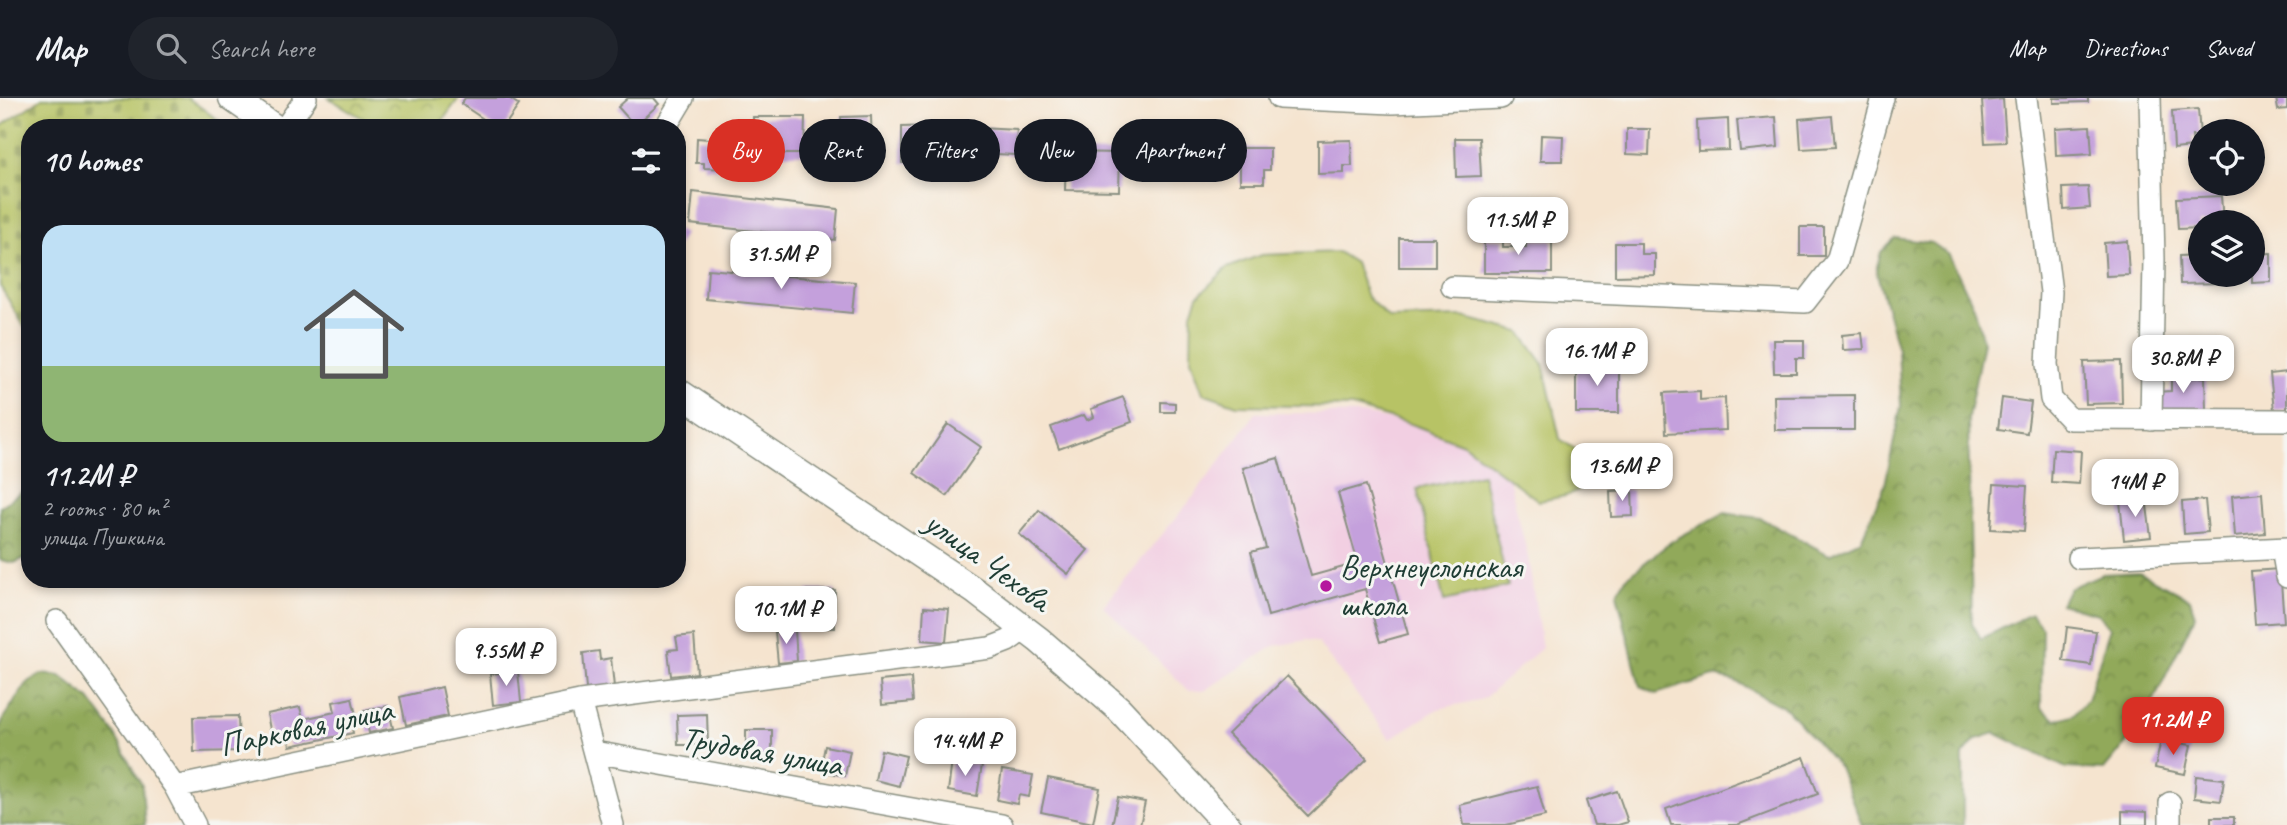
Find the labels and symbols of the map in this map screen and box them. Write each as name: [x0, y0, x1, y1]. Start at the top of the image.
pin: 11.5M ₽: [1453, 198, 1583, 257]
pin: 31.5M ₽: [716, 232, 846, 291]
pin: 16.1M ₽: [1532, 328, 1662, 388]
pin: 30.8M ₽: [2118, 336, 2248, 395]
pin: 13.6M ₽: [1557, 444, 1687, 503]
pin: 14M ₽: [2086, 460, 2184, 519]
street label: улица Чехова: [915, 500, 1061, 622]
place label: Верхнеуслонская школа: [1340, 546, 1525, 626]
marker: Верхнеуслонская школа: [1318, 578, 1334, 594]
pin: 10.1M ₽: [721, 587, 851, 646]
pin: 9.55M ₽: [441, 628, 571, 688]
street label: Парковая улица: [216, 688, 399, 766]
pin: 11.2M ₽: [2108, 698, 2238, 757]
street label: Трудовая улица: [678, 716, 848, 786]
pin: 14.4M ₽: [900, 718, 1030, 778]

